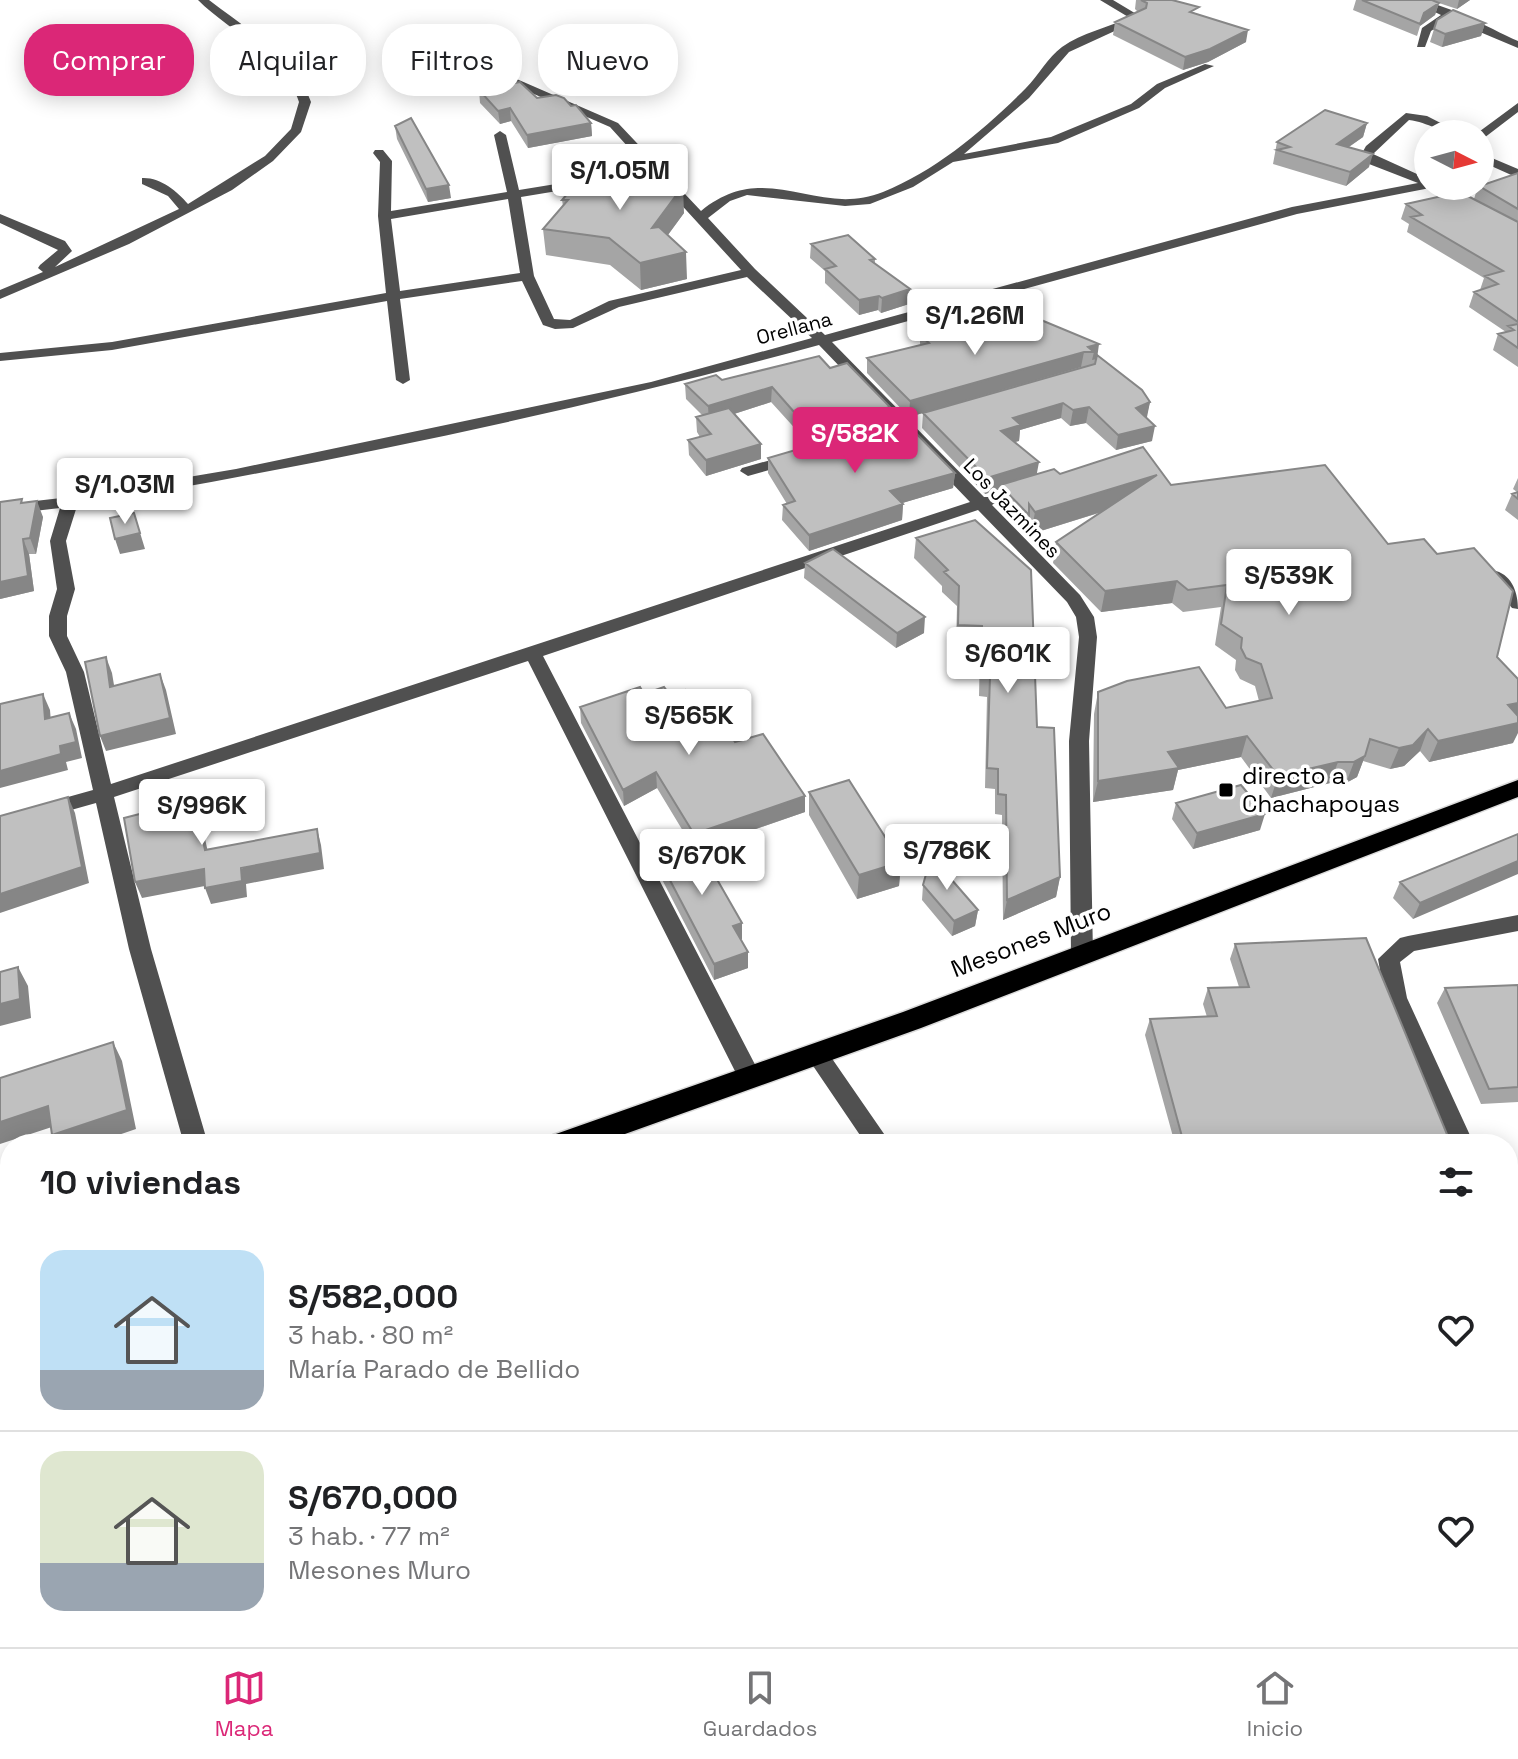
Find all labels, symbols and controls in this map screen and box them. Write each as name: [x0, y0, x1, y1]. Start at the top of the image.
chip: Comprar: [24, 24, 194, 96]
chip: Alquilar: [210, 24, 366, 96]
chip: Filtros: [382, 24, 522, 96]
chip: Nuevo: [538, 24, 678, 96]
north arrow: [1414, 120, 1494, 200]
map controls: [1414, 120, 1494, 200]
pin: S/1.05M: [546, 144, 694, 212]
text: S/1.05M: [570, 153, 670, 187]
pin: S/1.26M: [901, 289, 1049, 357]
text: S/1.26M: [925, 298, 1025, 332]
street label: Orellana: [753, 305, 835, 351]
pin: S/582K: [790, 407, 920, 475]
text: S/582K: [811, 416, 899, 450]
street label: Los Jazmines: [958, 453, 1066, 563]
pin: S/1.03M: [51, 458, 199, 526]
text: S/1.03M: [75, 467, 175, 501]
pin: S/539K: [1224, 549, 1354, 617]
text: S/539K: [1244, 558, 1334, 592]
pin: S/601K: [943, 627, 1073, 695]
text: S/601K: [965, 636, 1051, 670]
pin: S/565K: [624, 689, 754, 757]
text: S/565K: [644, 698, 734, 732]
place label: directo a Chachapoyas: [1242, 760, 1400, 819]
pin: S/996K: [137, 779, 267, 847]
marker: directo a Chachapoyas: [1217, 781, 1235, 799]
text: S/996K: [157, 788, 247, 822]
pin: S/786K: [882, 824, 1012, 892]
pin: S/670K: [637, 829, 767, 897]
text: S/786K: [903, 833, 991, 867]
text: S/670K: [658, 838, 746, 872]
street label: Mesones Muro: [946, 895, 1115, 984]
icon: filters: [1434, 1160, 1478, 1204]
text: 10 viviendas: [40, 1161, 241, 1204]
text: S/582,000: [288, 1275, 458, 1318]
icon: home: [104, 1282, 200, 1378]
icon: heart: [1434, 1308, 1478, 1352]
text: 3 hab. · 80 m²: [288, 1318, 453, 1352]
text: María Parado de Bellido: [288, 1352, 580, 1386]
text: S/670,000: [288, 1476, 458, 1519]
icon: home: [104, 1483, 200, 1579]
icon: heart: [1434, 1509, 1478, 1553]
text: 3 hab. · 77 m²: [288, 1519, 450, 1553]
text: Mesones Muro: [288, 1553, 471, 1587]
tab: Mapa: [215, 1666, 273, 1742]
tab: Guardados: [703, 1666, 817, 1742]
tab: Inicio: [1247, 1666, 1303, 1742]

